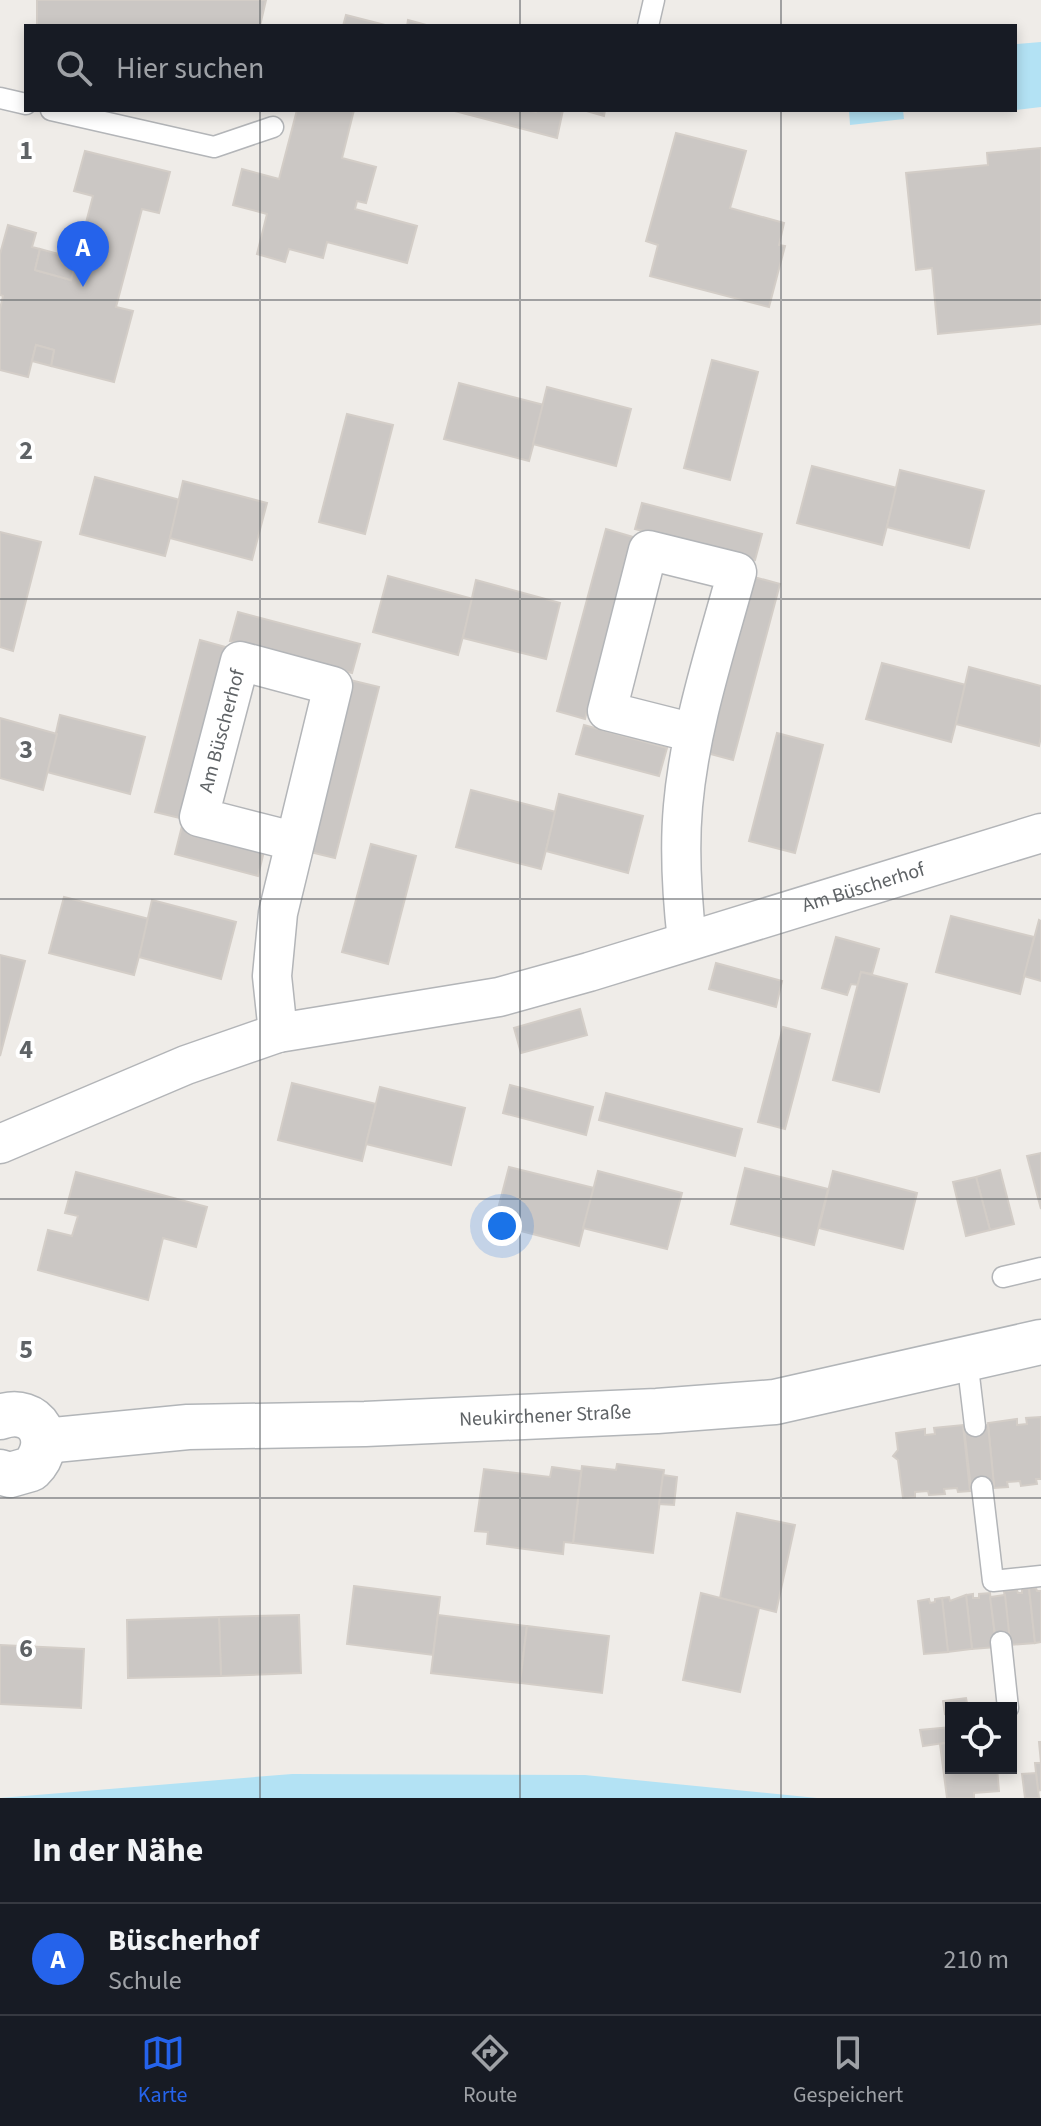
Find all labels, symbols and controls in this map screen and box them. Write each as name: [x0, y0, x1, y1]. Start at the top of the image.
search box: [24, 24, 1017, 112]
icon: search: [52, 46, 96, 90]
text: Hier suchen: [116, 47, 264, 90]
text: 1: [19, 132, 33, 169]
pin: A: [57, 221, 109, 287]
text: 2: [19, 432, 33, 469]
street label: Am Büscherhof: [192, 665, 252, 796]
text: 3: [19, 731, 33, 768]
street label: Am Büscherhof: [799, 855, 929, 920]
text: 4: [19, 1031, 33, 1068]
your location: [482, 1206, 522, 1246]
text: 5: [19, 1331, 33, 1368]
street label: Neukirchener Straße: [459, 1398, 632, 1434]
text: 6: [19, 1630, 33, 1667]
map controls: [945, 1702, 1017, 1774]
button: locate: [945, 1702, 1017, 1774]
text: In der Nähe: [32, 1826, 203, 1875]
text: Büscherhof: [108, 1919, 259, 1962]
text: A: [51, 1941, 65, 1978]
text: 210 m: [943, 1941, 1009, 1978]
text: Schule: [108, 1962, 182, 1999]
tab: Karte: [138, 2031, 187, 2111]
tab: Route: [463, 2031, 517, 2111]
tab: Gespeichert: [793, 2031, 903, 2111]

